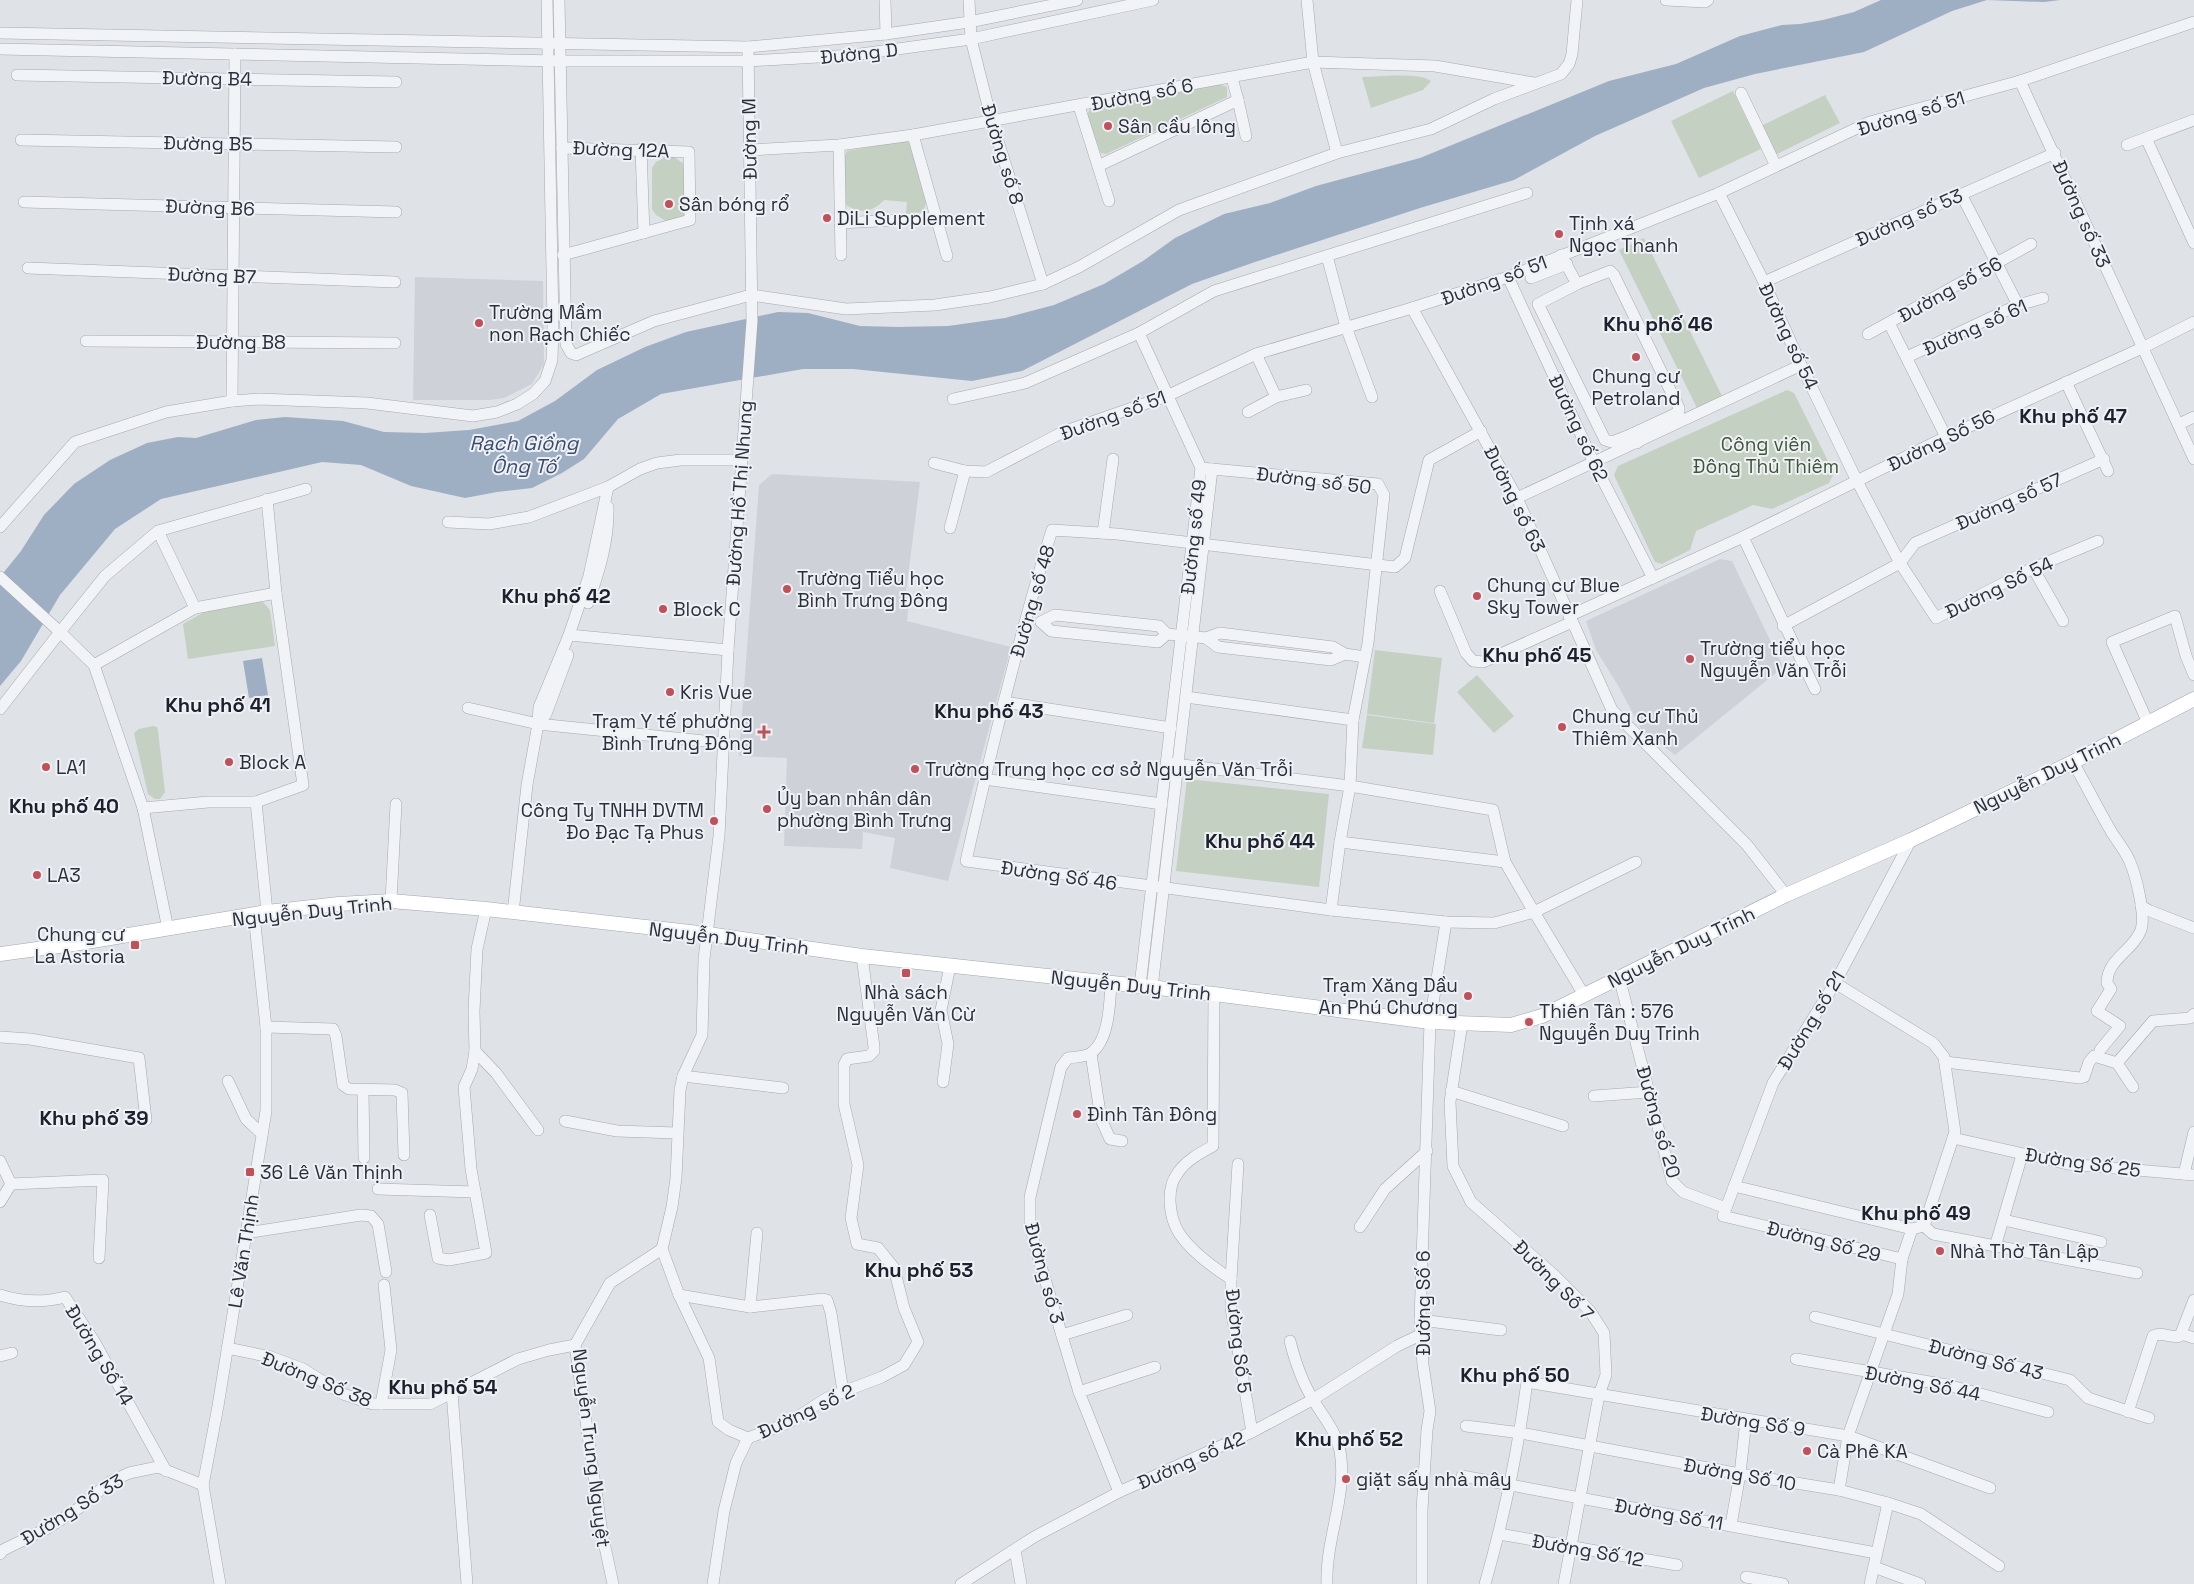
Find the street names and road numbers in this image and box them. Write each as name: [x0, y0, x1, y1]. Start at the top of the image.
street label: Đường D: [819, 37, 899, 70]
street label: Đường B4: [162, 65, 252, 92]
street label: Đường số 6: [1089, 72, 1195, 117]
street label: Đường số 51: [1854, 85, 1968, 142]
street label: Đường M: [736, 98, 763, 180]
street label: Đường số 8: [975, 101, 1030, 207]
street label: Đường B5: [163, 130, 253, 157]
street label: Đường 12A: [572, 135, 670, 164]
street label: Đường số 33: [2047, 157, 2116, 272]
street label: Đường số 53: [1852, 183, 1967, 252]
street label: Đường B6: [165, 193, 255, 222]
street label: Đường số 51: [1438, 250, 1551, 311]
street label: Đường số 56: [1894, 251, 2007, 328]
street label: Đường B7: [167, 261, 257, 290]
street label: Đường số 54: [1753, 279, 1824, 394]
street label: Đường số 61: [1919, 293, 2031, 362]
street label: Đường B8: [196, 330, 286, 355]
street label: Đường số 62: [1543, 371, 1614, 486]
street label: Đường số 51: [1057, 385, 1170, 446]
street label: Đường Hồ Thị Nhung: [721, 399, 758, 587]
street label: Đường Số 56: [1883, 404, 1999, 477]
street label: Đường số 63: [1478, 442, 1551, 556]
street label: Đường số 50: [1255, 461, 1373, 500]
street label: Đường số 57: [1952, 467, 2067, 536]
street label: Đường số 49: [1175, 478, 1212, 596]
street label: Đường số 48: [1005, 542, 1060, 660]
street label: Đường Số 54: [1941, 551, 2057, 624]
street label: Nguyễn Duy Trinh: [1969, 727, 2125, 820]
street label: Đường Số 46: [999, 855, 1119, 896]
street label: Nguyễn Duy Trinh: [231, 891, 393, 932]
street label: Nguyễn Duy Trinh: [1603, 901, 1759, 994]
street label: Nguyễn Duy Trinh: [648, 916, 810, 961]
street label: Nguyễn Duy Trinh: [1050, 965, 1212, 1006]
street label: Đường số 21: [1772, 966, 1851, 1074]
street label: Đường số 20: [1631, 1063, 1686, 1181]
street label: Đường Số 25: [2024, 1142, 2142, 1183]
street label: Lê Văn Thịnh: [222, 1192, 265, 1310]
street label: Đường Số 29: [1764, 1215, 1884, 1268]
street label: Đường số 3: [1019, 1220, 1070, 1326]
street label: Đường Số 7: [1508, 1235, 1600, 1326]
street label: Đường Số 6: [1411, 1250, 1436, 1356]
street label: Đường Số 5: [1220, 1287, 1257, 1395]
street label: Đường Số 14: [60, 1300, 140, 1410]
street label: Đường Số 43: [1926, 1333, 2046, 1386]
street label: Đường Số 38: [258, 1346, 376, 1413]
street label: Nguyễn Trung Nguyệt: [567, 1347, 616, 1549]
street label: Đường Số 44: [1863, 1360, 1983, 1407]
street label: Đường số 2: [754, 1378, 858, 1445]
street label: Đường Số 9: [1699, 1401, 1807, 1442]
street label: Đường số 42: [1133, 1426, 1249, 1495]
street label: Đường Số 10: [1682, 1452, 1798, 1497]
street label: Đường Số 33: [16, 1468, 128, 1551]
street label: Đường Số 11: [1613, 1493, 1725, 1536]
street label: Đường Số 12: [1530, 1528, 1646, 1573]

